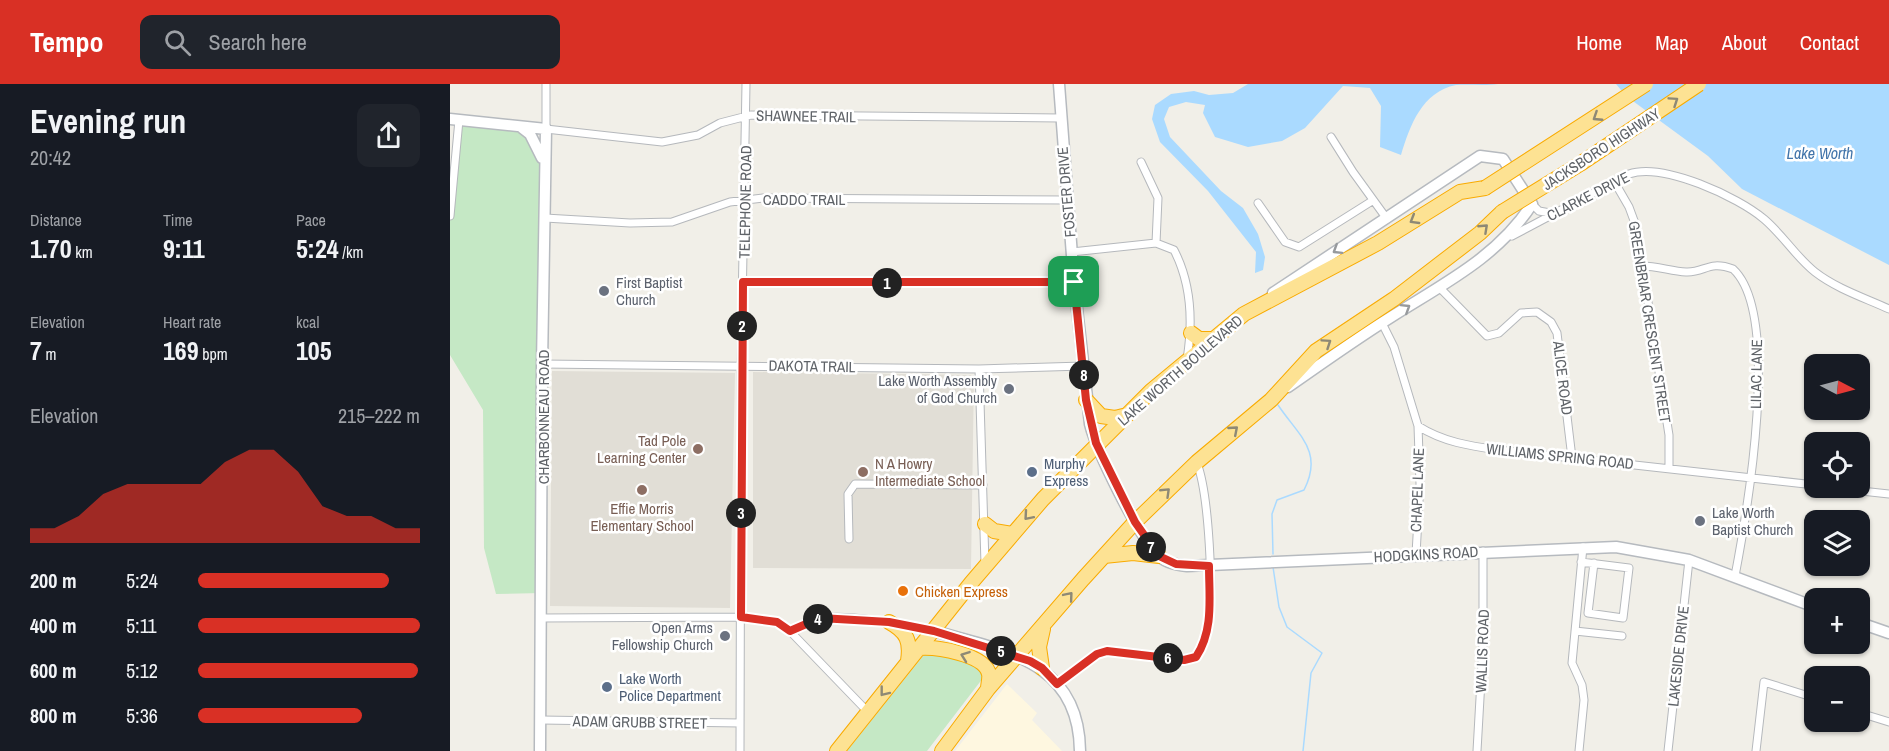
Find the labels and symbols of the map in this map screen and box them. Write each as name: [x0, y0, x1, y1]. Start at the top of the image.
one-way arrow: [1668, 97, 1679, 108]
street label: JACKSBORO HIGHWAY: [1538, 103, 1665, 195]
street label: SHAWNEE TRAIL: [756, 105, 856, 127]
one-way arrow: [1593, 110, 1604, 121]
water label: Lake Worth: [1787, 142, 1853, 164]
street label: TELEPHONE ROAD: [734, 145, 756, 259]
street label: FOSTER DRIVE: [1052, 146, 1080, 238]
street label: CLARKE DRIVE: [1543, 166, 1633, 226]
street label: CADDO TRAIL: [763, 189, 845, 210]
one-way arrow: [1410, 213, 1420, 225]
street label: GREENBRIAR CRESCENT STREET: [1624, 220, 1676, 425]
one-way arrow: [1478, 224, 1488, 235]
one-way arrow: [1333, 243, 1344, 254]
pin: [1048, 256, 1099, 307]
pin: 1: [872, 268, 902, 298]
place label: First Baptist Church: [616, 272, 683, 310]
marker: First Baptist Church: [597, 284, 611, 298]
one-way arrow: [1400, 303, 1410, 315]
street label: LAKE WORTH BOULEVARD: [1113, 310, 1247, 430]
pin: 2: [727, 311, 757, 341]
one-way arrow: [1321, 339, 1331, 351]
street label: ALICE ROAD: [1548, 339, 1578, 416]
street label: LILAC LANE: [1745, 339, 1767, 409]
street label: CHARBONNEAU ROAD: [533, 350, 554, 484]
north arrow: [1804, 354, 1870, 420]
street label: DAKOTA TRAIL: [768, 355, 856, 377]
pin: 8: [1069, 360, 1099, 390]
place label: Lake Worth Assembly of God Church: [878, 370, 998, 408]
marker: Lake Worth Assembly of God Church: [1002, 382, 1016, 396]
one-way arrow: [1227, 427, 1238, 438]
place label: Tad Pole Learning Center: [597, 430, 686, 468]
street label: WILLIAMS SPRING ROAD: [1485, 438, 1635, 474]
marker: Tad Pole Learning Center: [691, 442, 705, 456]
street label: CHAPEL LANE: [1405, 447, 1429, 533]
place label: N A Howry Intermediate School: [875, 453, 985, 491]
place label: Murphy Express: [1044, 453, 1088, 491]
marker: N A Howry Intermediate School: [856, 465, 870, 479]
marker: Murphy Express: [1025, 465, 1039, 479]
marker: Effie Morris Elementary School: [635, 483, 649, 497]
one-way arrow: [1159, 489, 1170, 500]
place label: Effie Morris Elementary School: [590, 498, 694, 536]
pin: 3: [726, 498, 756, 528]
place label: Lake Worth Baptist Church: [1712, 502, 1793, 540]
one-way arrow: [1024, 509, 1035, 520]
marker: Lake Worth Baptist Church: [1693, 514, 1707, 528]
pin: 7: [1136, 532, 1166, 562]
street label: HODGKINS ROAD: [1373, 541, 1479, 567]
place label: Chicken Express: [915, 581, 1008, 602]
marker: Chicken Express: [896, 584, 910, 598]
one-way arrow: [1062, 592, 1073, 603]
pin: 4: [803, 604, 833, 634]
street label: LAKESIDE DRIVE: [1662, 605, 1694, 707]
street label: WALLIS ROAD: [1470, 609, 1494, 693]
place label: Open Arms Fellowship Church: [612, 617, 713, 655]
marker: Open Arms Fellowship Church: [718, 629, 732, 643]
pin: 5: [986, 636, 1016, 666]
pin: 6: [1153, 643, 1183, 673]
one-way arrow: [960, 650, 971, 663]
place label: Lake Worth Police Department: [619, 668, 721, 706]
marker: Lake Worth Police Department: [600, 680, 614, 694]
one-way arrow: [880, 686, 891, 697]
street label: ADAM GRUBB STREET: [571, 710, 708, 734]

